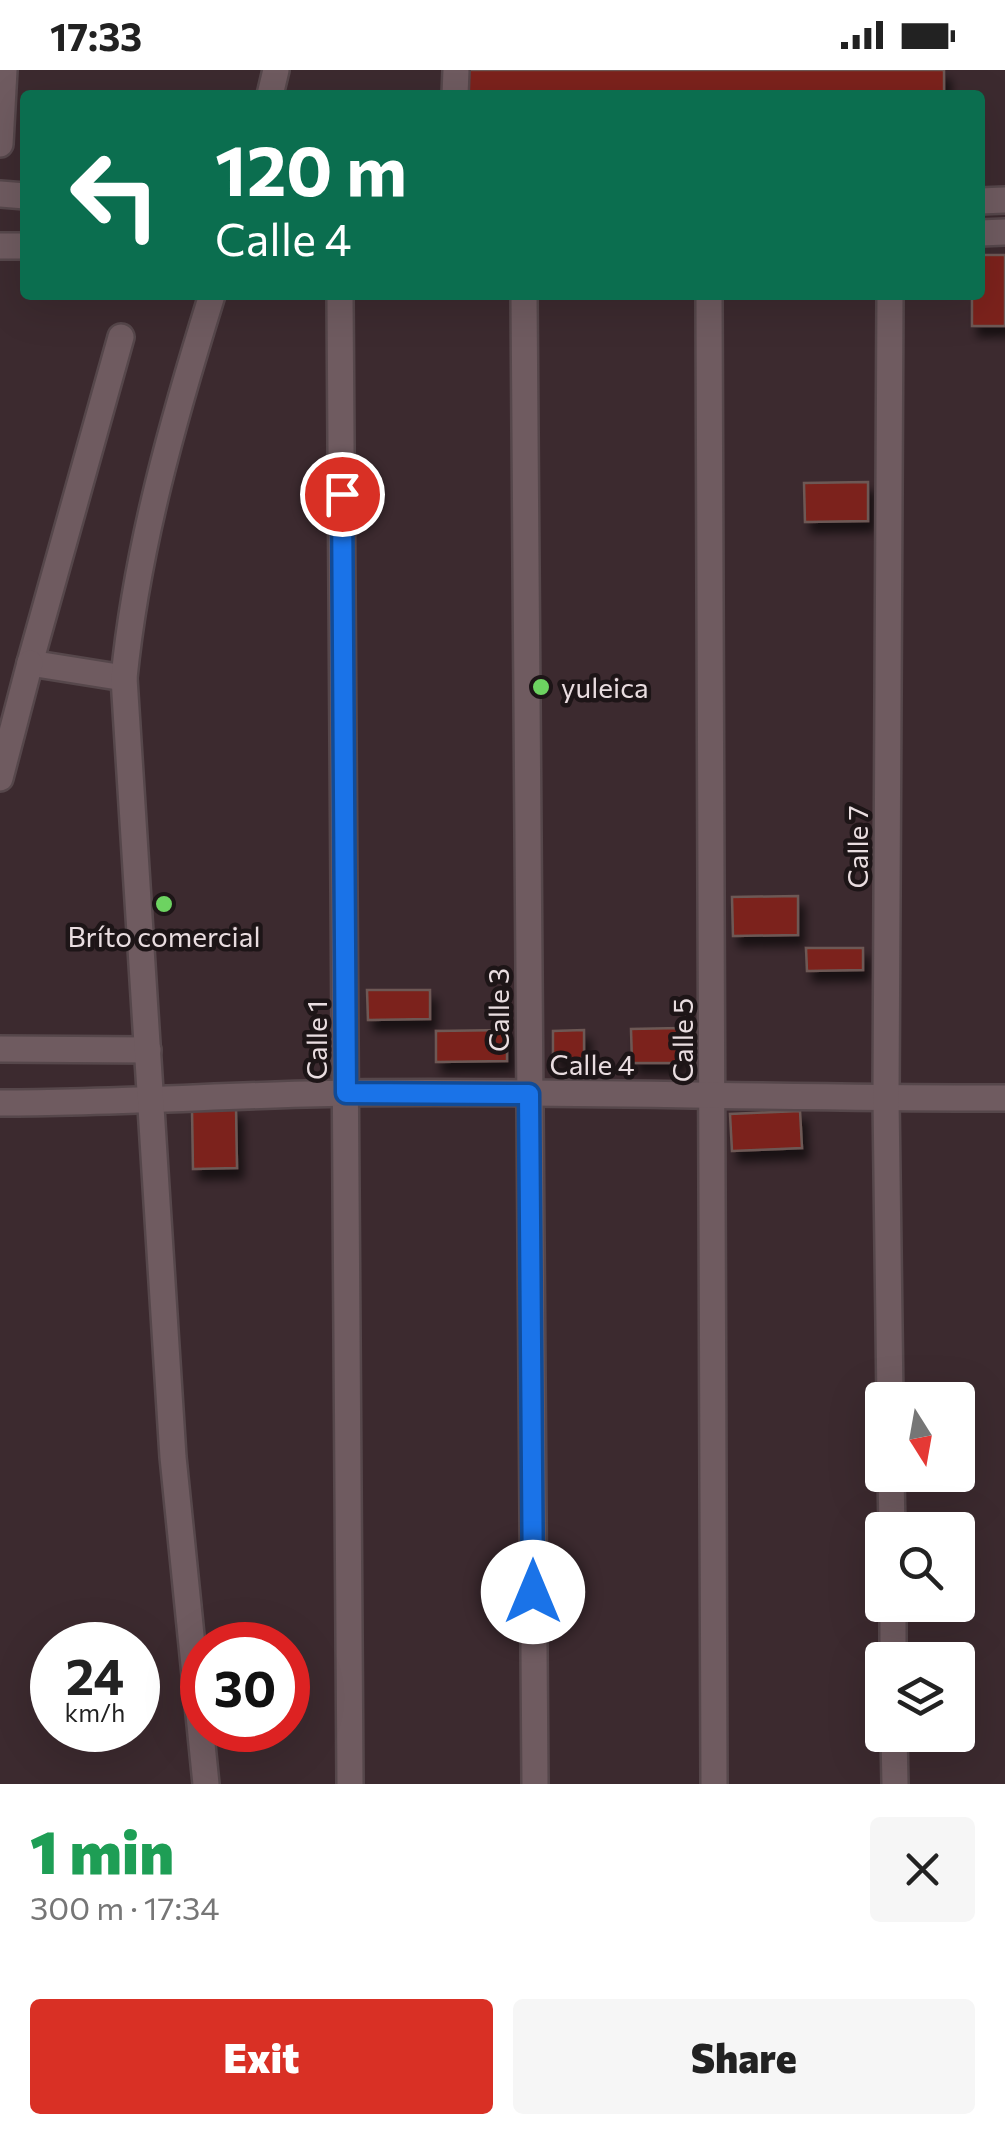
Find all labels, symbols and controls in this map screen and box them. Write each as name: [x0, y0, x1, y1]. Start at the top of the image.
text: 17:33: [50, 12, 142, 59]
text: 120 m: [215, 125, 407, 210]
icon: left: [50, 130, 180, 260]
text: Calle 4: [215, 210, 352, 265]
pin: [300, 452, 385, 537]
icon: arrive: [315, 467, 370, 522]
place label: yuleica: [561, 670, 649, 704]
marker: yuleica: [530, 676, 552, 698]
street label: Calle 7: [840, 806, 874, 888]
marker: Bríto comercial: [153, 893, 175, 915]
place label: Bríto comercial: [67, 919, 261, 953]
street label: Calle 3: [481, 968, 515, 1052]
street label: Calle 5: [665, 998, 699, 1082]
street label: Calle 1: [299, 1000, 333, 1080]
street label: Calle 4: [550, 1047, 635, 1081]
north arrow: [865, 1382, 975, 1492]
map controls: [865, 1382, 975, 1752]
button: search: [865, 1512, 975, 1622]
position arrow: [481, 1540, 585, 1644]
speed limit sign: 30: [180, 1622, 310, 1752]
button: layers: [865, 1642, 975, 1752]
text: 24: [66, 1644, 124, 1705]
text: km/h: [65, 1697, 125, 1727]
text: 1 min: [30, 1813, 174, 1886]
button: close: [870, 1817, 975, 1922]
text: 300 m · 17:34: [30, 1887, 219, 1927]
button: Exit: [30, 1999, 493, 2114]
button: Share: [513, 1999, 975, 2114]

